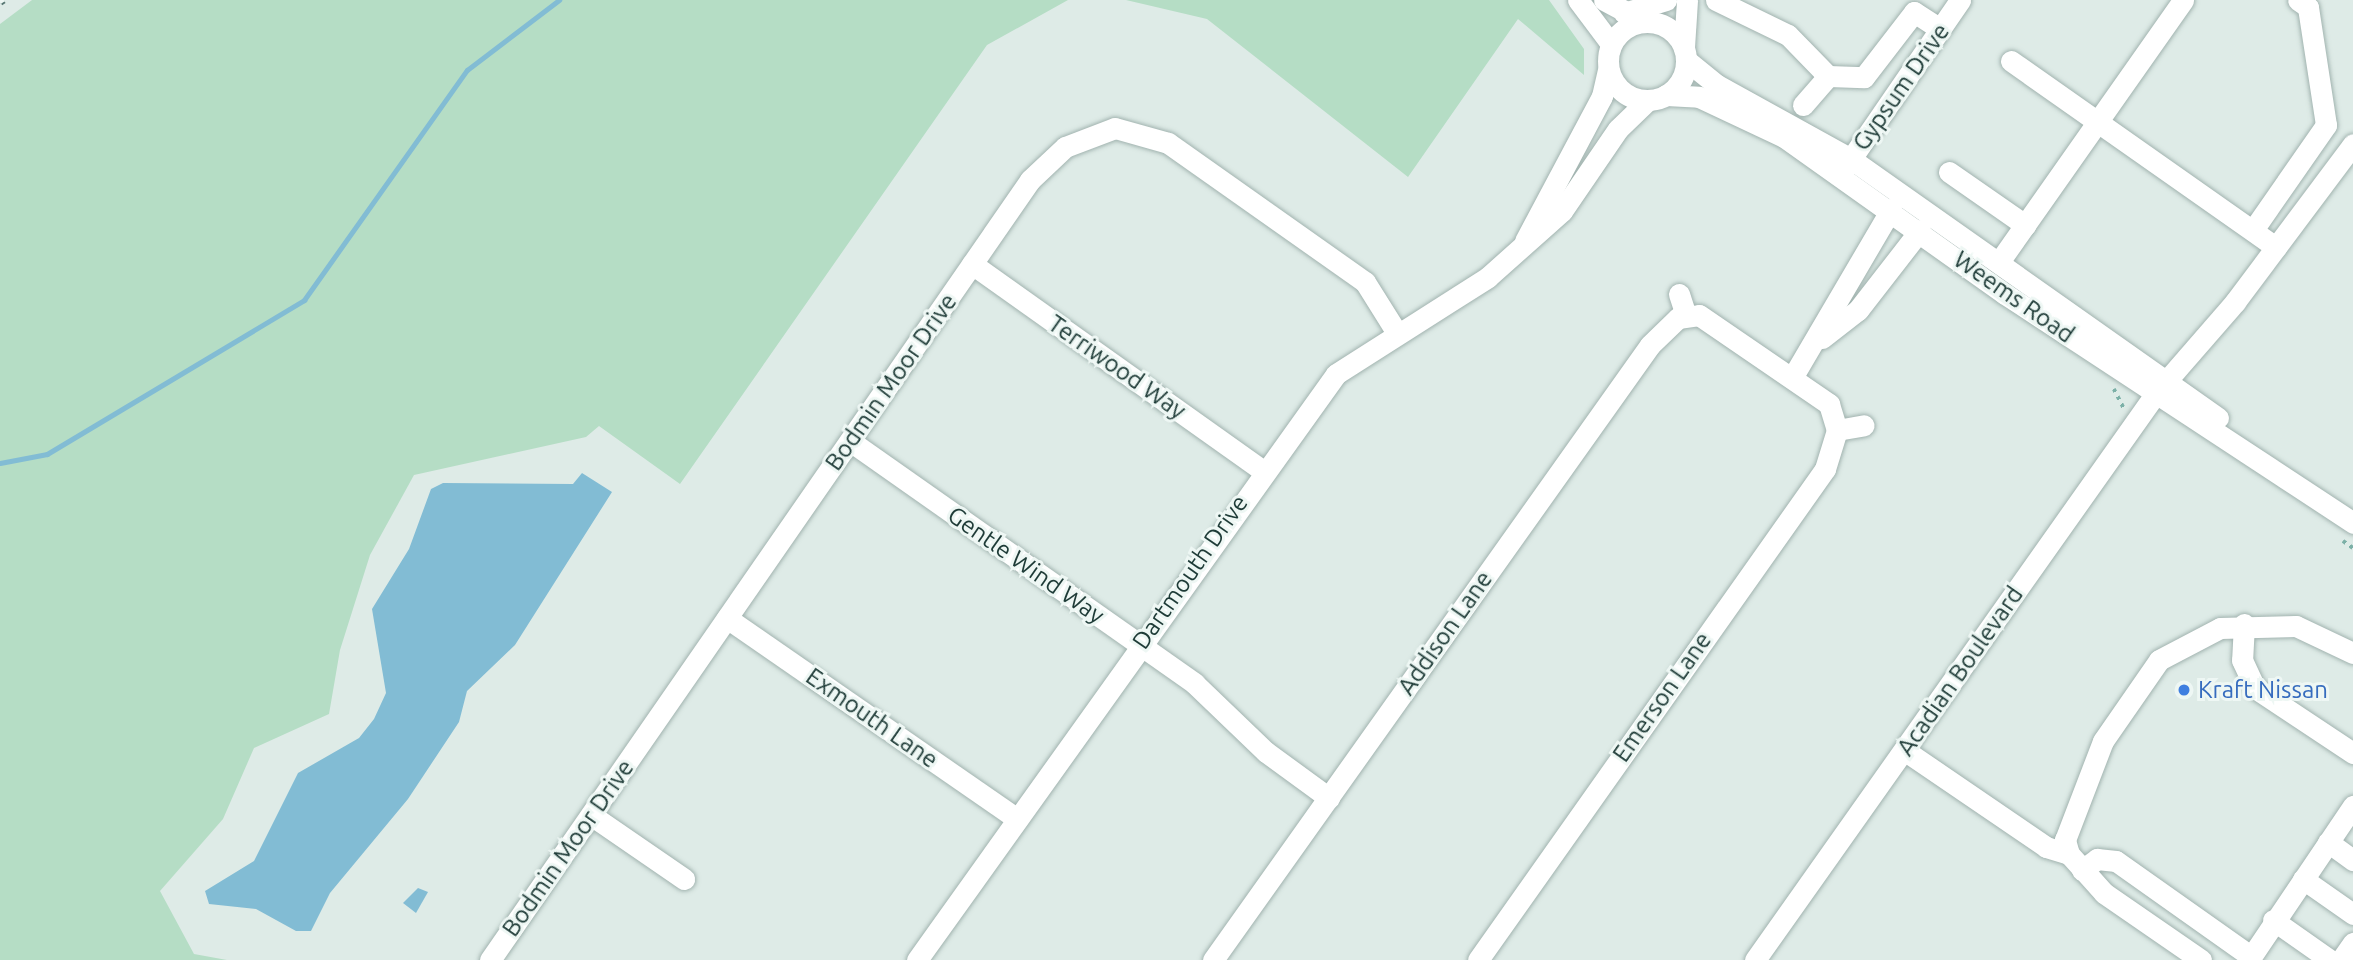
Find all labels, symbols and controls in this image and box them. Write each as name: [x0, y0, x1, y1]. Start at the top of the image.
street label: Gypsum Drive: [1847, 18, 1955, 156]
street label: Weems Road: [1948, 245, 2080, 349]
street label: Bodmin Moor Drive: [819, 288, 963, 476]
street label: Terriwood Way: [1043, 309, 1191, 425]
street label: Dartmouth Drive: [1126, 489, 1254, 655]
street label: Gentle Wind Way: [942, 500, 1110, 630]
street label: Addison Lane: [1392, 565, 1498, 701]
street label: Acadian Boulevard: [1891, 581, 2029, 761]
street label: Emerson Lane: [1607, 627, 1717, 767]
street label: Exmouth Lane: [800, 662, 944, 774]
place label: Kraft Nissan: [2198, 676, 2328, 704]
marker: Kraft Nissan: [2176, 682, 2192, 698]
street label: Bodmin Moor Drive: [496, 754, 640, 942]

